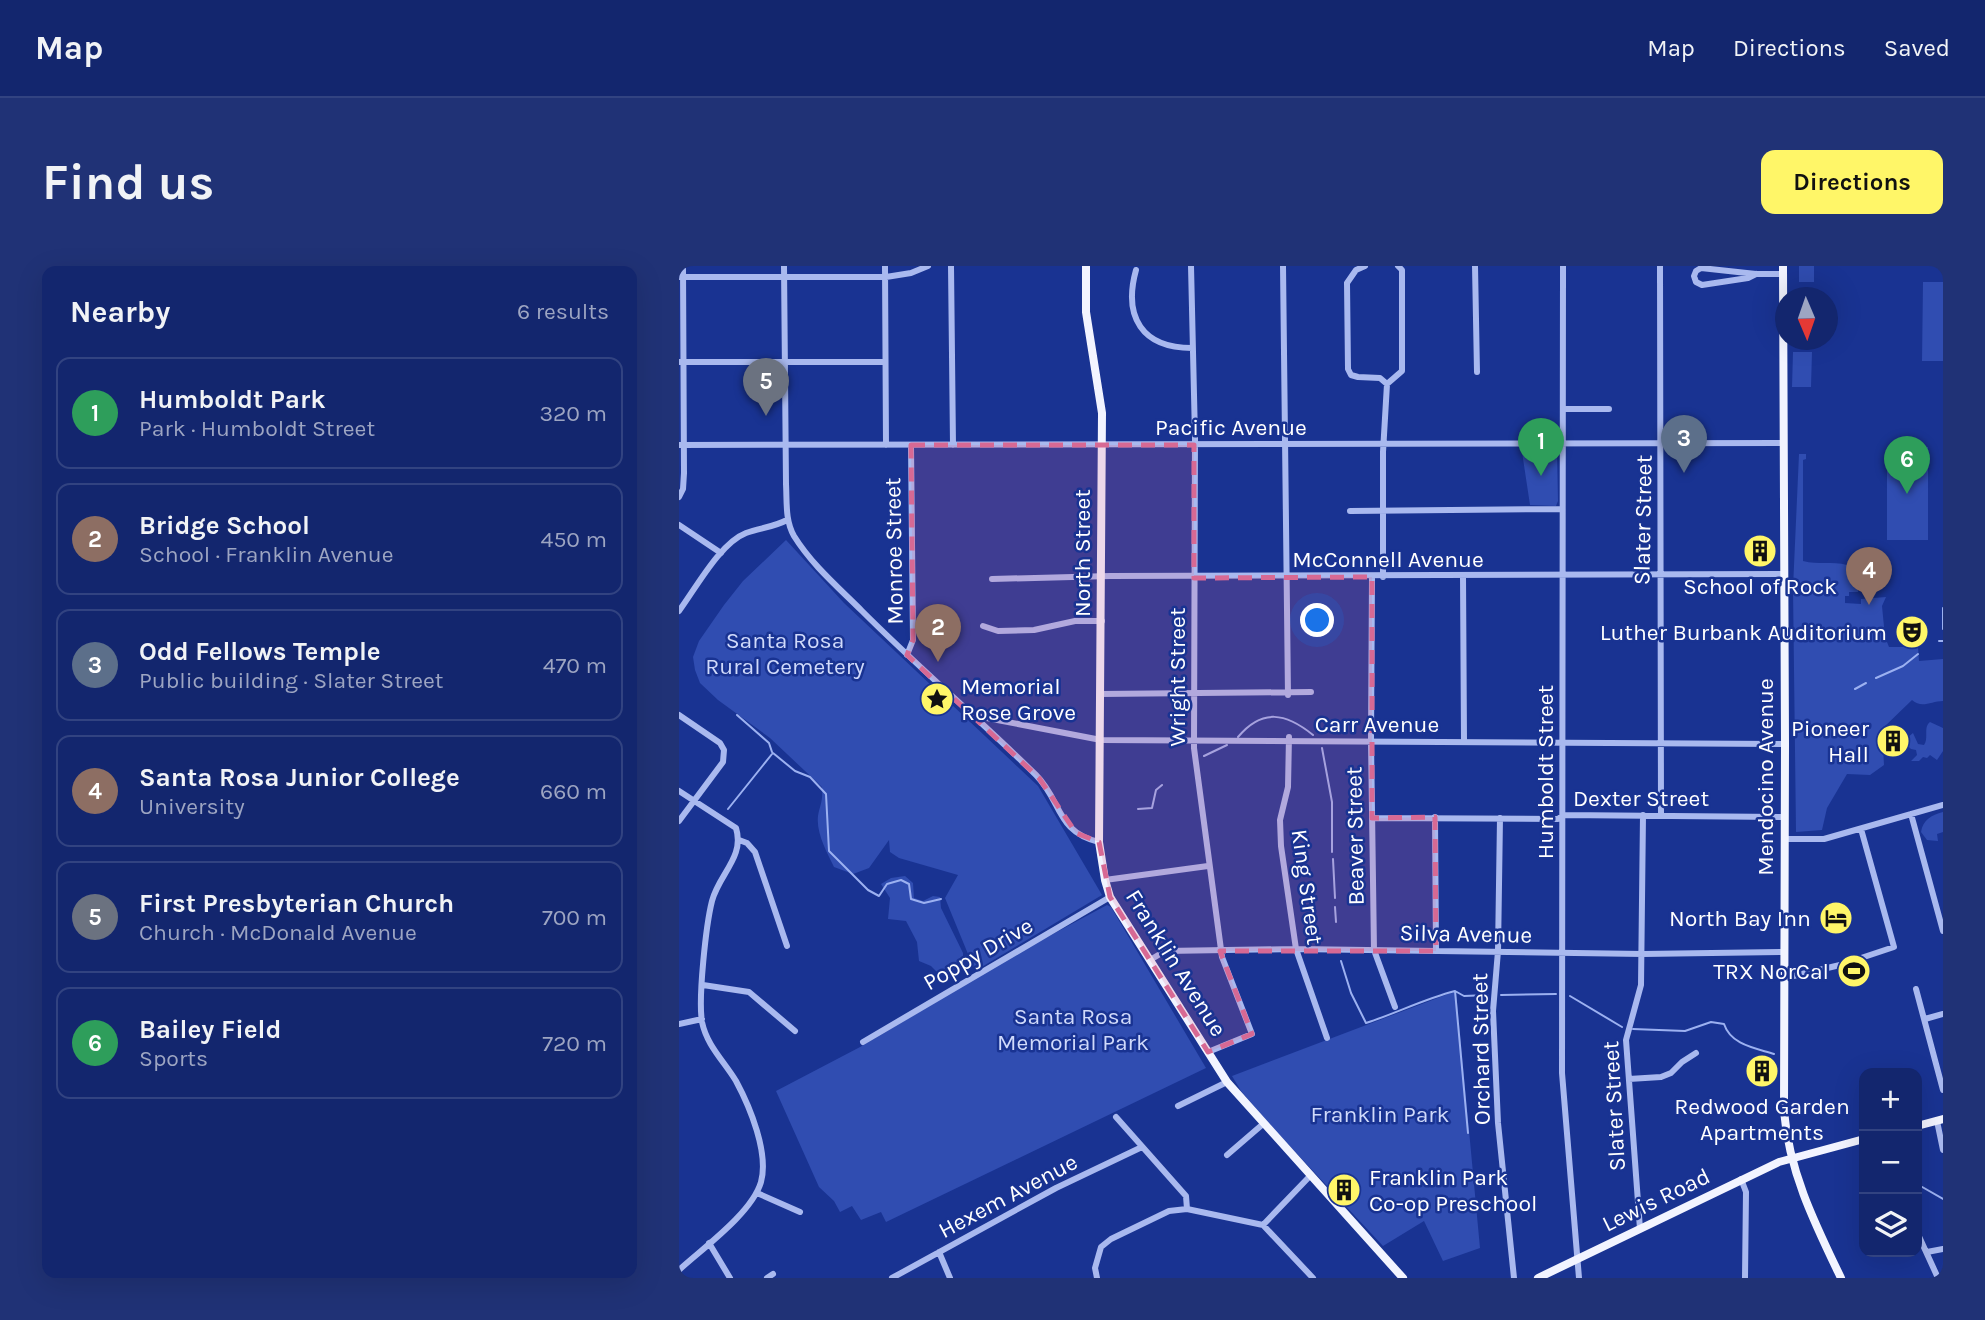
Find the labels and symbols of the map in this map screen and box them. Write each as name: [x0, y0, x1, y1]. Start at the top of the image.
north arrow: [1775, 287, 1838, 350]
pin: 5: [743, 358, 789, 416]
street label: Pacific Avenue: [1155, 414, 1307, 441]
pin: 3: [1661, 415, 1707, 473]
pin: 1: [1518, 418, 1564, 476]
pin: 6: [1884, 436, 1930, 494]
street label: Slater Street: [1628, 454, 1658, 585]
street label: Monroe Street: [879, 477, 909, 625]
street label: North Street: [1069, 489, 1096, 617]
building icon: School of Rock: [1741, 532, 1779, 570]
street label: McConnell Avenue: [1292, 546, 1484, 573]
pin: 4: [1846, 547, 1892, 605]
place label: School of Rock: [1683, 573, 1837, 600]
your location: [1300, 603, 1334, 637]
pin: 2: [915, 604, 961, 662]
street label: Wright Street: [1164, 607, 1191, 747]
theatre icon: Luther Burbank Auditorium: [1893, 613, 1931, 651]
place label: Luther Burbank Auditorium: [1600, 619, 1887, 646]
park label: Santa Rosa Rural Cemetery: [705, 627, 865, 680]
place label: Memorial Rose Grove: [961, 673, 1076, 726]
street label: Mendocino Avenue: [1752, 678, 1779, 876]
place icon: Memorial Rose Grove: [918, 680, 956, 718]
street label: Humboldt Street: [1532, 684, 1559, 859]
street label: Carr Avenue: [1315, 711, 1439, 738]
place label: Pioneer Hall: [1791, 715, 1870, 768]
building icon: Pioneer Hall: [1874, 722, 1912, 760]
street label: Beaver Street: [1340, 766, 1370, 906]
street label: Dexter Street: [1573, 785, 1709, 812]
street label: King Street: [1286, 828, 1329, 947]
street label: Franklin Avenue: [1120, 885, 1232, 1041]
hotel icon: North Bay Inn: [1817, 899, 1855, 937]
place label: North Bay Inn: [1669, 905, 1811, 932]
street label: Poppy Drive: [918, 912, 1038, 996]
street label: Silva Avenue: [1399, 919, 1533, 949]
sports icon: TRX NorCal: [1835, 952, 1873, 990]
place label: TRX NorCal: [1713, 958, 1829, 985]
street label: Orchard Street: [1466, 972, 1496, 1125]
park label: Santa Rosa Memorial Park: [997, 1003, 1149, 1056]
street label: Slater Street: [1597, 1040, 1631, 1172]
building icon: Redwood Garden Apartments: [1743, 1052, 1781, 1090]
place label: Redwood Garden Apartments: [1674, 1093, 1850, 1146]
park label: Franklin Park: [1310, 1101, 1450, 1128]
street label: Hexem Avenue: [934, 1148, 1082, 1244]
street label: Lewis Road: [1598, 1162, 1714, 1238]
place label: Franklin Park Co-op Preschool: [1369, 1164, 1537, 1217]
building icon: Franklin Park Co-op Preschool: [1325, 1171, 1363, 1209]

